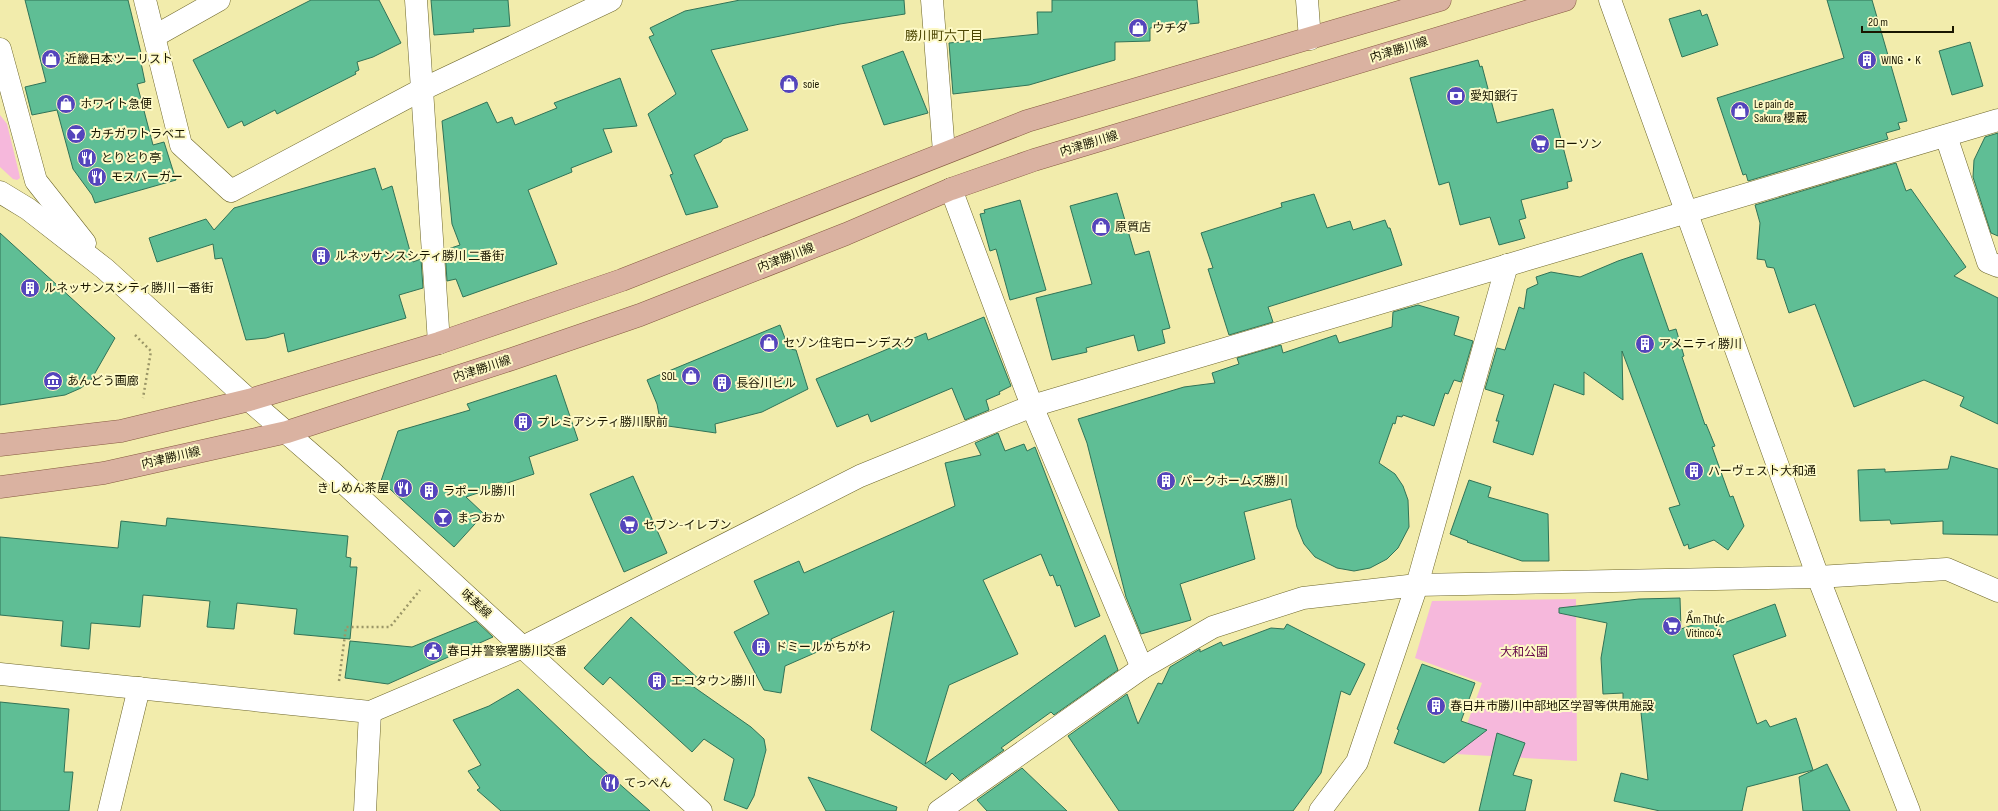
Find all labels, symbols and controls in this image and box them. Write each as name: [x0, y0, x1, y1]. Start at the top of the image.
scale bar: [1862, 8, 1953, 34]
text: 20 m: [1868, 15, 1888, 30]
shop icon: ウチダ: [1127, 17, 1149, 39]
place label: ウチダ: [1152, 21, 1188, 36]
district label: 勝川町六丁目: [905, 28, 983, 44]
street label: 内津勝川線: [1368, 34, 1430, 66]
shop icon: 近畿日本ツーリスト: [40, 48, 62, 70]
building icon: WING・K: [1856, 49, 1878, 71]
place label: 近畿日本ツーリスト: [65, 52, 173, 67]
place label: WING・K: [1881, 53, 1921, 68]
shop icon: soie: [778, 73, 800, 95]
place label: soie: [803, 77, 820, 92]
bank icon: 愛知銀行: [1445, 85, 1467, 107]
place label: 愛知銀行: [1470, 89, 1518, 104]
shop icon: ホワイト急便: [55, 93, 77, 115]
place label: ホワイト急便: [80, 97, 152, 112]
place label: Le pain de Sakura 櫻蔵: [1754, 97, 1807, 126]
shop icon: Le pain de Sakura 櫻蔵: [1729, 100, 1751, 122]
bar icon: カチガワトラベエ: [65, 123, 87, 145]
place label: カチガワトラベエ: [90, 127, 186, 142]
street label: 内津勝川線: [1058, 128, 1120, 160]
supermarket icon: ローソン: [1529, 133, 1551, 155]
place label: ローソン: [1554, 137, 1602, 152]
restaurant icon: とりとり亭: [76, 147, 98, 169]
place label: とりとり亭: [101, 151, 161, 166]
restaurant icon: モスバーガー: [86, 166, 108, 188]
place label: モスバーガー: [111, 170, 183, 185]
shop icon: 原質店: [1090, 216, 1112, 238]
place label: 原質店: [1115, 220, 1151, 235]
street label: 内津勝川線: [755, 240, 817, 276]
building icon: ルネッサンスシティ勝川 二番街: [310, 245, 332, 267]
place label: ルネッサンスシティ勝川 二番街: [335, 249, 504, 264]
building icon: ルネッサンスシティ勝川 一番街: [19, 277, 41, 299]
place label: ルネッサンスシティ勝川 一番街: [44, 281, 213, 296]
shop icon: セゾン住宅ローンデスク: [758, 332, 780, 354]
building icon: アメニティ勝川: [1634, 333, 1656, 355]
place label: セゾン住宅ローンデスク: [783, 336, 914, 351]
place label: アメニティ勝川: [1659, 337, 1742, 352]
street label: 内津勝川線: [451, 353, 513, 385]
shop icon: SOL: [680, 365, 702, 387]
place label: SOL: [662, 369, 678, 384]
museum icon: あんどう画廊: [42, 370, 64, 392]
building icon: 長谷川ビル: [711, 372, 733, 394]
place label: あんどう画廊: [67, 374, 139, 389]
place label: 長谷川ビル: [736, 376, 796, 391]
building icon: プレミアシティ勝川駅前: [512, 411, 534, 433]
place label: プレミアシティ勝川駅前: [537, 415, 668, 430]
street label: 内津勝川線: [140, 444, 202, 472]
building icon: ハーヴェスト大和通: [1683, 460, 1705, 482]
place label: ハーヴェスト大和通: [1708, 464, 1816, 479]
building icon: パークホームズ勝川: [1155, 470, 1177, 492]
place label: パークホームズ勝川: [1180, 474, 1288, 489]
restaurant icon: きしめん茶屋: [392, 477, 414, 499]
building icon: ラポール勝川: [418, 480, 440, 502]
place label: きしめん茶屋: [317, 481, 389, 496]
place label: ラポール勝川: [443, 484, 515, 499]
bar icon: まつおか: [432, 507, 454, 529]
place label: まつおか: [457, 511, 505, 526]
supermarket icon: セブン-イレブン: [618, 514, 640, 536]
place label: セブン-イレブン: [643, 518, 731, 533]
street label: 味美線: [458, 586, 494, 622]
place label: Ẩm Thực Vitinco 4: [1686, 610, 1725, 641]
supermarket icon: Ẩm Thực Vitinco 4: [1661, 615, 1683, 637]
building icon: ドミールかちがわ: [750, 636, 772, 658]
public building icon: 春日井警察署勝川交番: [422, 640, 444, 662]
place label: ドミールかちがわ: [775, 640, 871, 655]
place label: 春日井警察署勝川交番: [447, 644, 567, 659]
park label: 大和公園: [1500, 645, 1548, 660]
building icon: エコタウン勝川: [646, 670, 668, 692]
place label: エコタウン勝川: [671, 674, 755, 689]
building icon: 春日井市勝川中部地区学習等供用施設: [1425, 695, 1447, 717]
place label: 春日井市勝川中部地区学習等供用施設: [1450, 699, 1654, 714]
restaurant icon: てっぺん: [599, 772, 621, 794]
place label: てっぺん: [624, 776, 671, 791]

